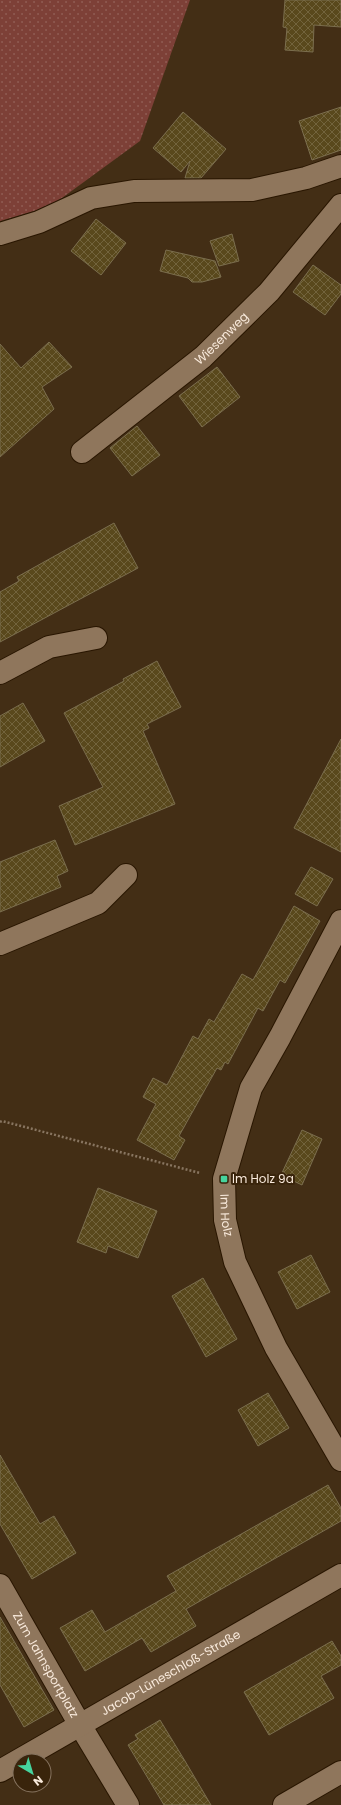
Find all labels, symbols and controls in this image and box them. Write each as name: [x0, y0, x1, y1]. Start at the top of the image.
street label: Wiesenweg: [191, 308, 252, 368]
place label: Im Holz 9a: [232, 1170, 294, 1187]
marker: Im Holz 9a: [219, 1174, 229, 1184]
street label: Im Holz: [216, 1194, 238, 1238]
street label: Zum Jahnsportplatz: [9, 1608, 83, 1721]
street label: Jacob-Lüneschloß-Straße: [98, 1626, 244, 1719]
north arrow: [12, 1753, 52, 1793]
text: N: [30, 1772, 46, 1790]

